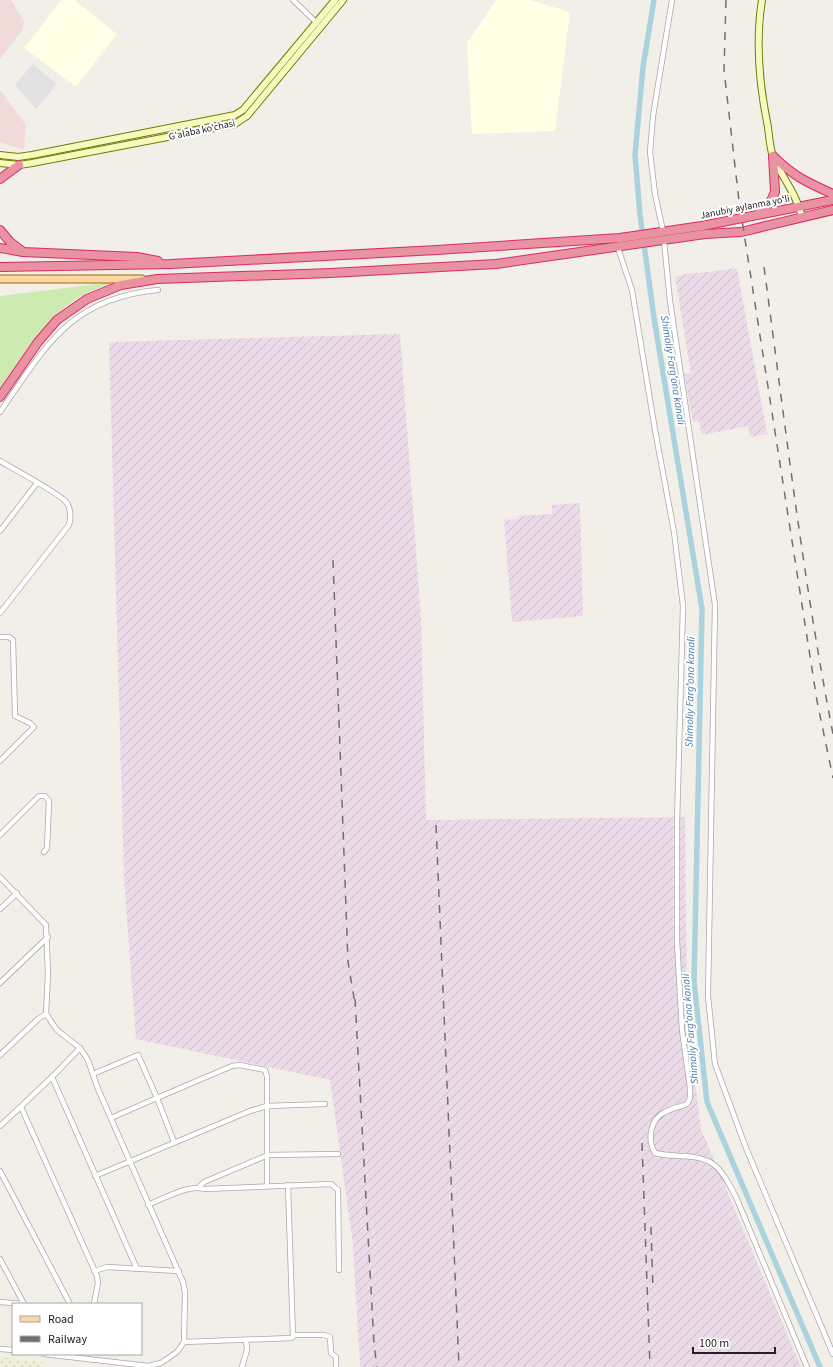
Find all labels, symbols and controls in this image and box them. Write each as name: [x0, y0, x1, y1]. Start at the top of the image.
street label: G'alaba ko'chasi: [168, 116, 236, 144]
street label: Janubiy aylanma yoʻli: [699, 191, 791, 223]
water label: Shimoliy Fargʻona kanali: [657, 314, 689, 426]
water label: Shimoliy Fargʻona kanali: [682, 636, 698, 748]
water label: Shimoliy Fargʻona kanali: [678, 973, 702, 1085]
legend: [12, 1303, 142, 1355]
text: Road: [48, 1311, 74, 1328]
scale bar: [693, 1329, 775, 1355]
text: Railway: [48, 1331, 87, 1348]
text: 100 m: [699, 1335, 729, 1352]

